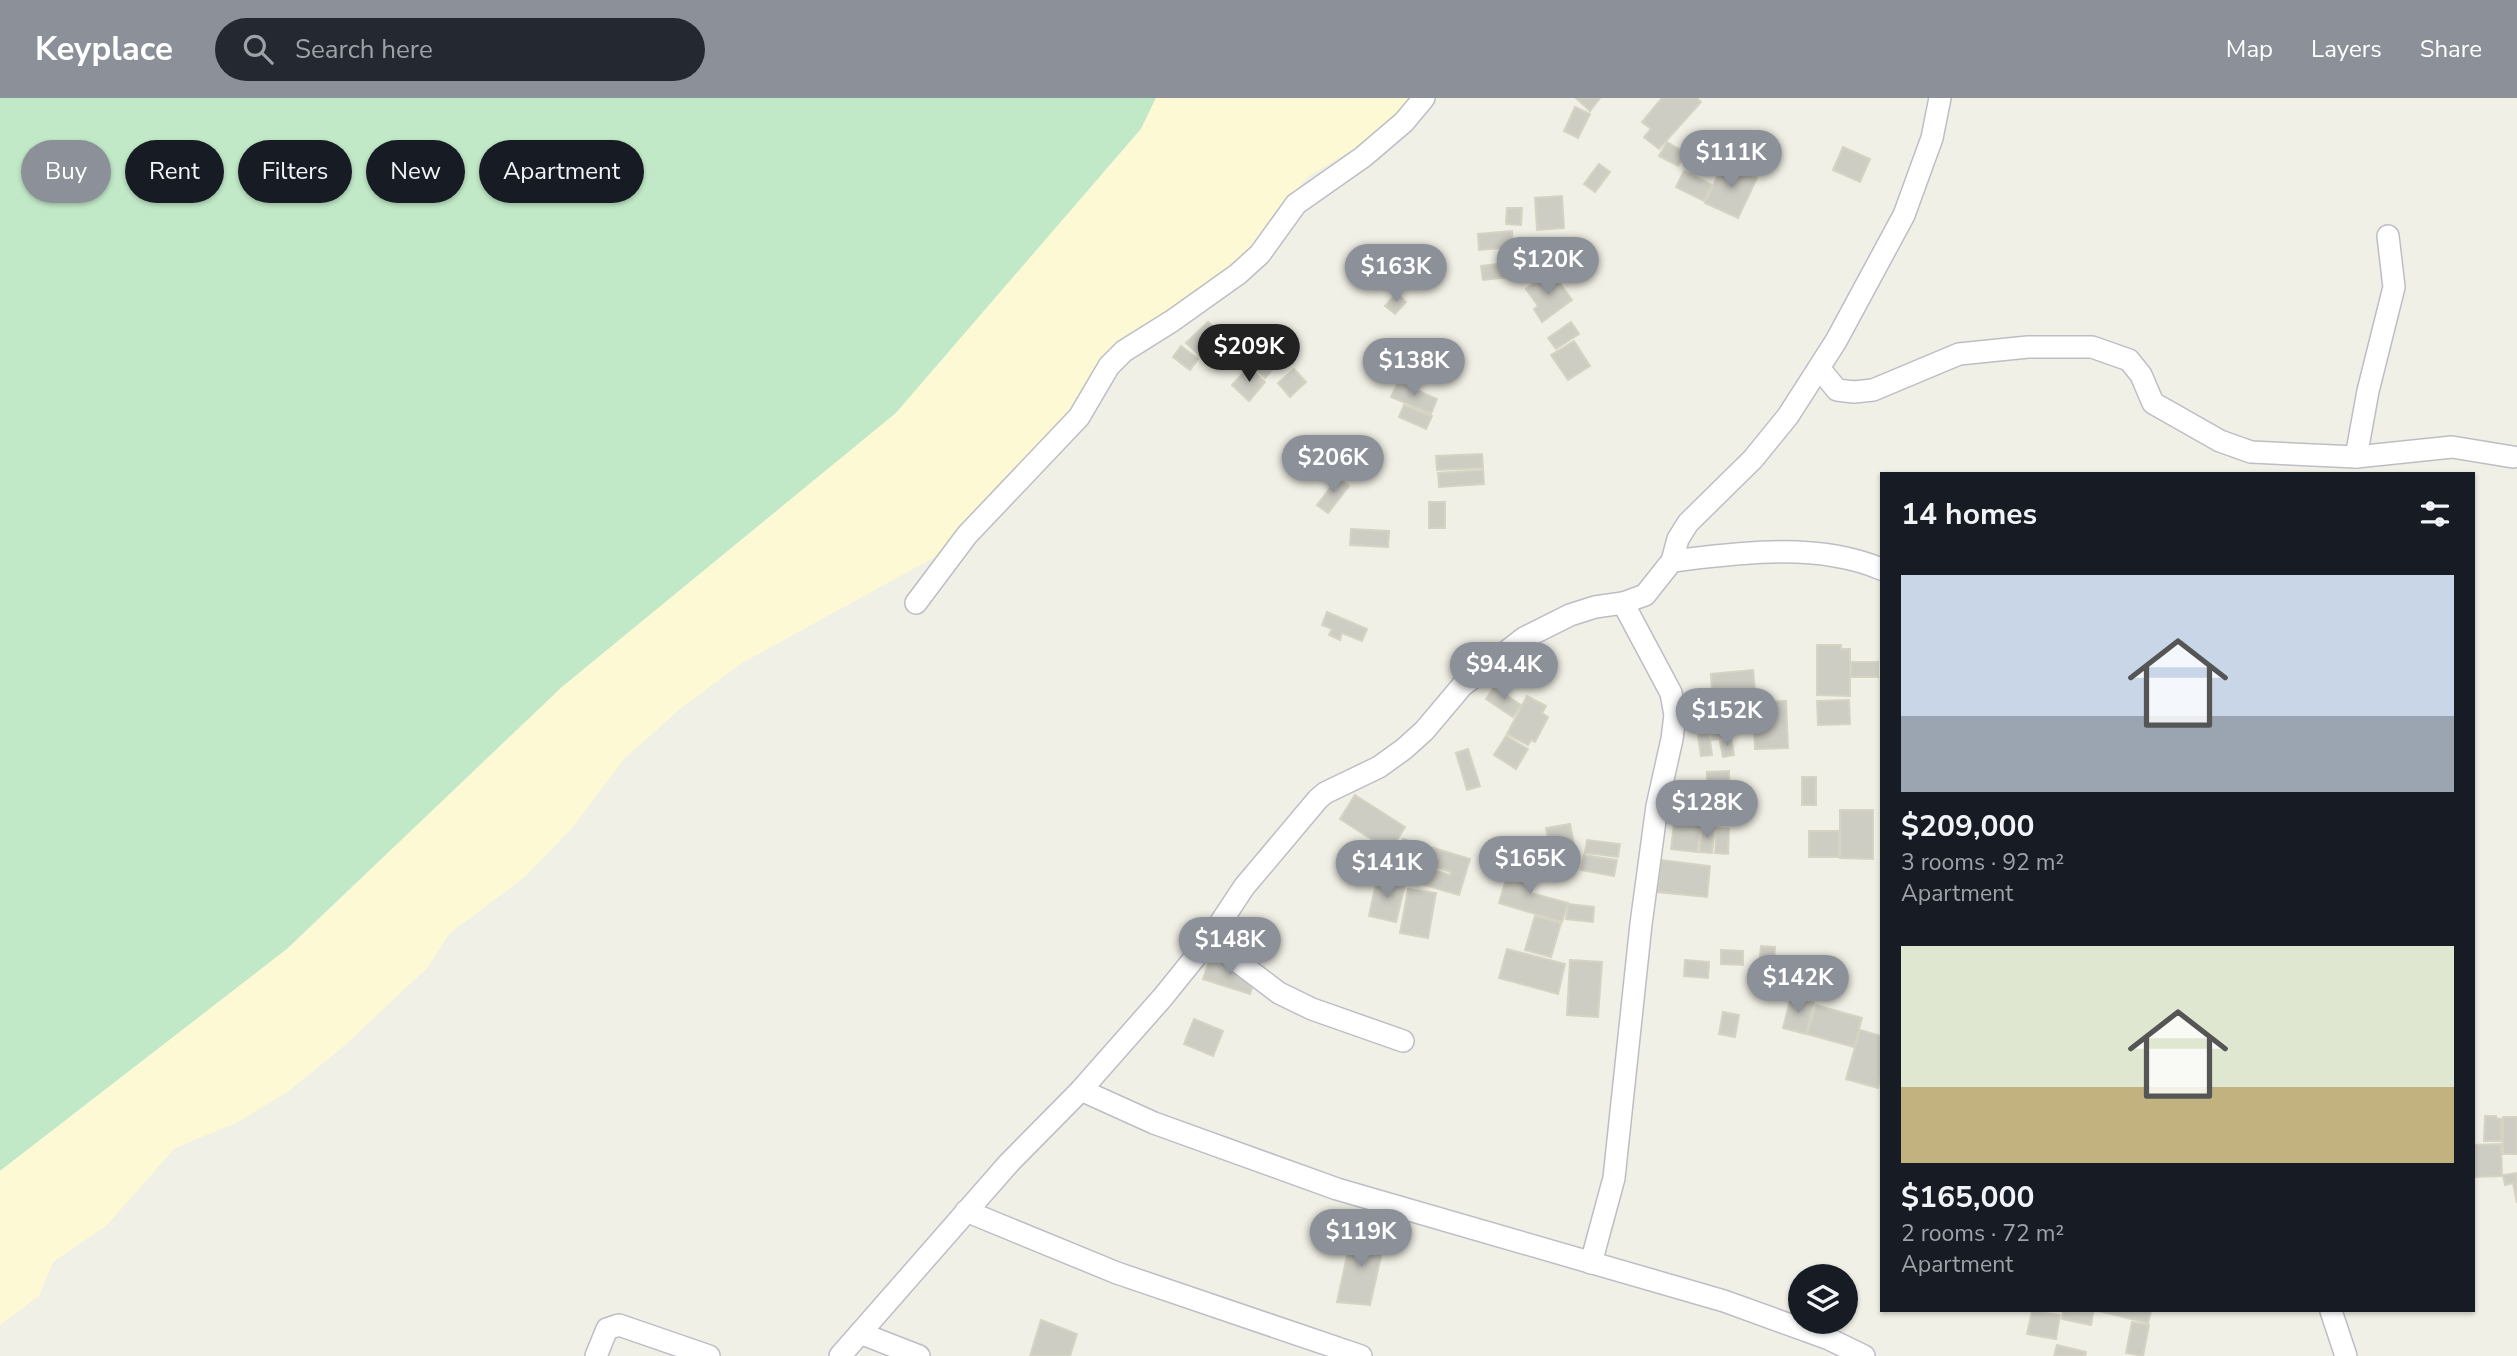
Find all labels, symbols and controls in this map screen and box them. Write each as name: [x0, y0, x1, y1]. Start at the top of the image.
search box: [215, 18, 705, 81]
text: Keyplace: [35, 27, 173, 72]
icon: search: [239, 30, 277, 68]
text: Search here: [295, 32, 433, 67]
text: Map: [2226, 33, 2273, 65]
text: Layers: [2311, 33, 2382, 65]
text: Share: [2420, 33, 2482, 65]
pin: $111K: [1682, 130, 1780, 190]
text: $111K: [1696, 137, 1766, 168]
chip: Buy: [21, 140, 111, 203]
chip: Rent: [125, 140, 224, 203]
chip: Filters: [238, 140, 352, 203]
chip: New: [366, 140, 465, 203]
chip: Apartment: [479, 140, 644, 203]
pin: $120K: [1499, 238, 1597, 297]
pin: $163K: [1347, 244, 1445, 304]
text: $120K: [1513, 244, 1583, 275]
text: $163K: [1361, 251, 1431, 282]
pin: $209K: [1200, 324, 1298, 384]
text: $209K: [1214, 331, 1284, 362]
pin: $138K: [1365, 338, 1463, 398]
text: $138K: [1379, 345, 1449, 376]
pin: $206K: [1284, 436, 1382, 495]
text: $206K: [1298, 442, 1368, 473]
text: 14 homes: [1901, 494, 2037, 535]
icon: filters: [2416, 495, 2454, 533]
icon: home: [2115, 620, 2241, 746]
pin: $94.4K: [1447, 642, 1561, 702]
text: $94.4K: [1466, 649, 1542, 680]
pin: $152K: [1678, 688, 1776, 748]
text: $152K: [1692, 695, 1762, 726]
pin: $128K: [1658, 780, 1756, 840]
text: $128K: [1672, 787, 1742, 818]
text: $209,000: [1901, 806, 2034, 847]
pin: $165K: [1481, 836, 1579, 896]
pin: $141K: [1338, 840, 1436, 900]
text: $165K: [1495, 843, 1565, 874]
text: $141K: [1352, 847, 1422, 878]
text: 3 rooms · 92 m²: [1901, 847, 2064, 878]
text: Apartment: [1901, 878, 2013, 909]
pin: $148K: [1181, 918, 1279, 977]
text: $148K: [1195, 924, 1265, 955]
pin: $142K: [1749, 956, 1847, 1015]
text: $142K: [1763, 962, 1833, 993]
icon: home: [2115, 991, 2241, 1117]
text: $165,000: [1901, 1177, 2034, 1218]
pin: $119K: [1312, 1210, 1410, 1269]
text: $119K: [1326, 1216, 1396, 1247]
text: 2 rooms · 72 m²: [1901, 1218, 2064, 1249]
text: Apartment: [1901, 1249, 2013, 1280]
map controls: [1788, 1264, 1858, 1334]
button: layers: [1788, 1264, 1858, 1334]

